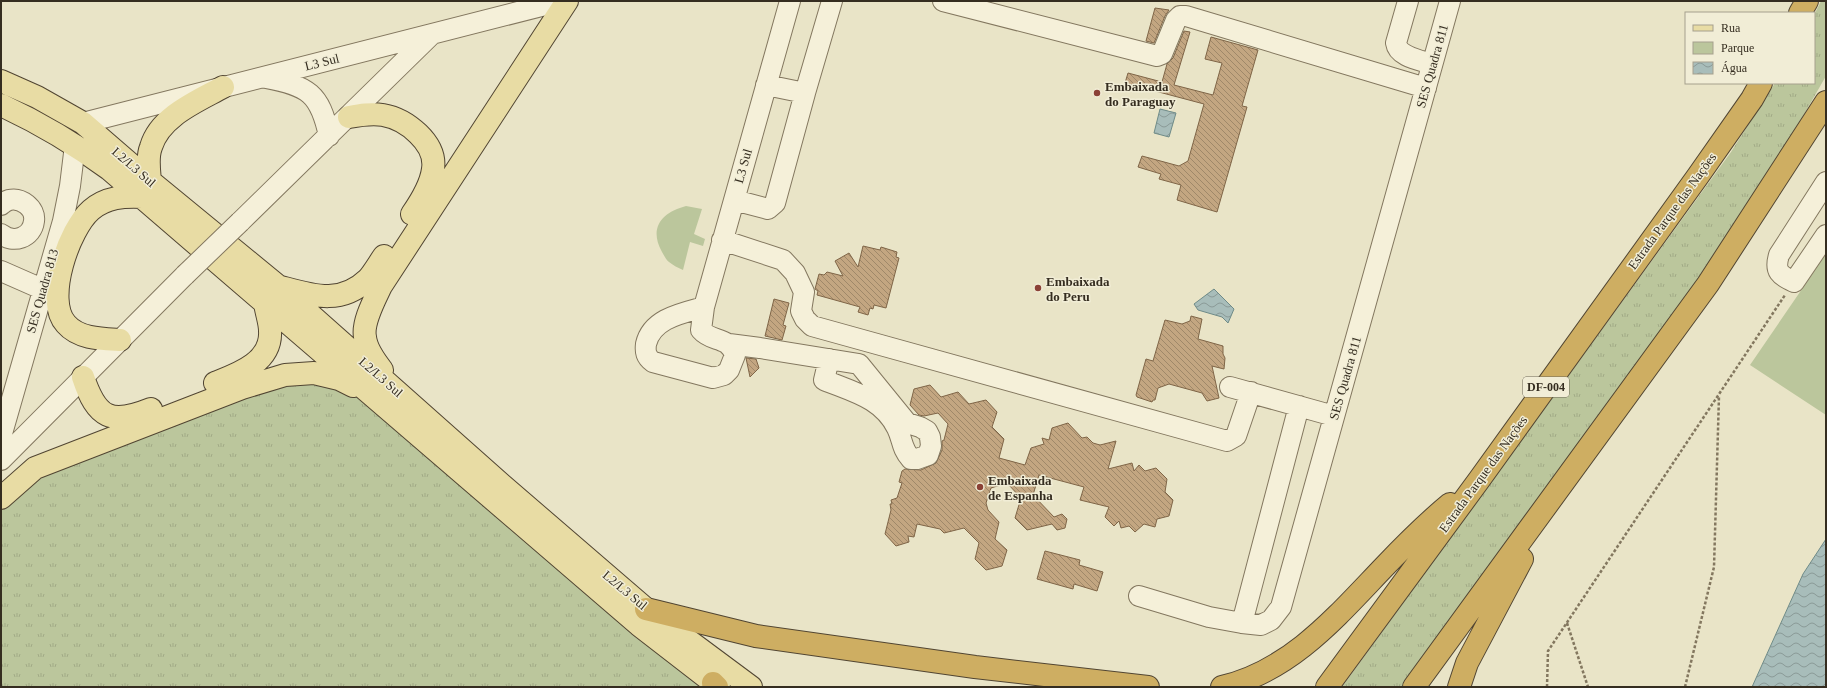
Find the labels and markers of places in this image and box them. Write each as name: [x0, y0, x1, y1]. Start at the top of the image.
place label: Embaixada do Paraguay: [1105, 79, 1176, 109]
marker: Embaixada do Paraguay: [1092, 88, 1102, 98]
place label: Embaixada do Peru: [1046, 274, 1110, 304]
marker: Embaixada do Peru: [1033, 283, 1043, 293]
place label: Embaixada de Espanha: [988, 473, 1053, 503]
marker: Embaixada de Espanha: [975, 482, 985, 492]

